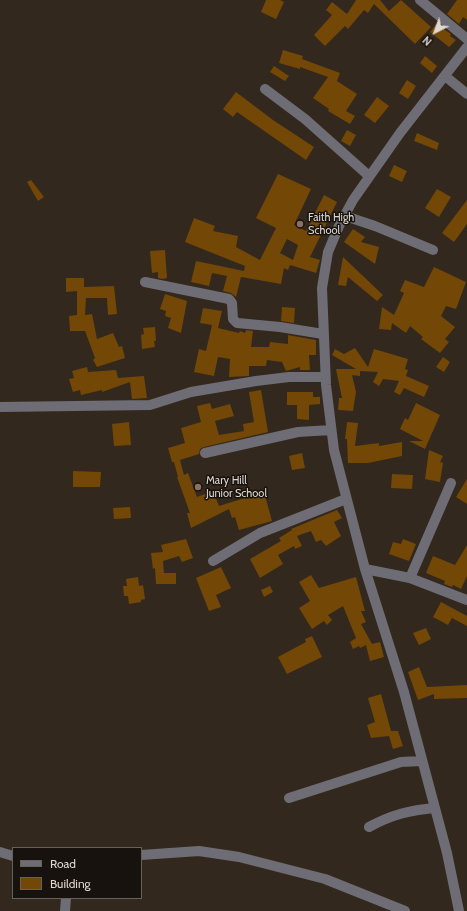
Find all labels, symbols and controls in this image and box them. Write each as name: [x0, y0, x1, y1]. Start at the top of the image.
north arrow: [415, 12, 455, 52]
text: N: [419, 33, 435, 49]
place label: Faith High School: [308, 211, 354, 237]
marker: Faith High School: [295, 219, 305, 229]
place label: Mary Hill Junior School: [206, 474, 267, 500]
marker: Mary Hill Junior School: [193, 482, 203, 492]
legend: [12, 847, 142, 899]
text: Road: [50, 856, 76, 871]
text: Building: [50, 876, 91, 891]

